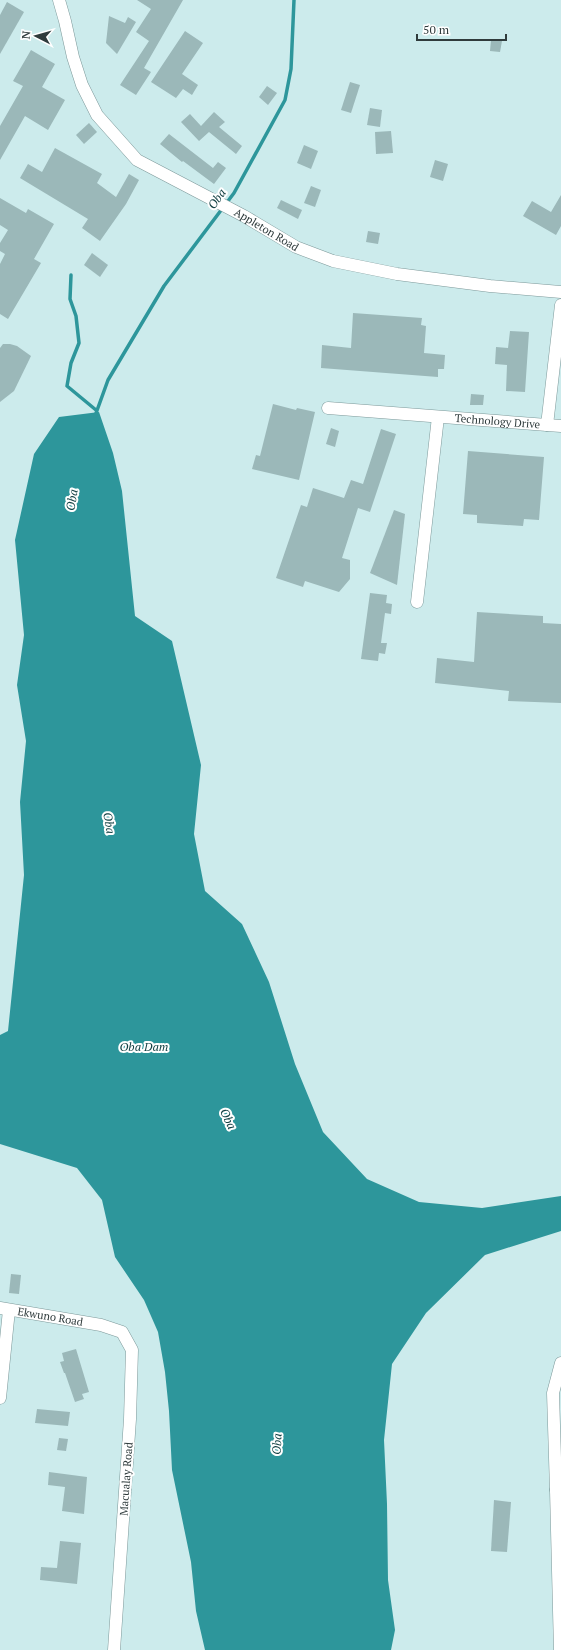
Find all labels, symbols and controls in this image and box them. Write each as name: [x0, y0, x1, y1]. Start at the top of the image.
north arrow: [16, 16, 56, 56]
scale bar: [417, 16, 506, 42]
text: 50 m: [423, 22, 450, 37]
text: N: [19, 29, 34, 40]
water label: Oba: [204, 186, 229, 212]
street label: Appleton Road: [232, 205, 302, 254]
street label: Technology Drive: [454, 411, 541, 431]
water label: Oba: [62, 488, 81, 512]
water label: Oba: [100, 811, 119, 835]
water label: Oba Dam: [120, 1039, 168, 1054]
water label: Oba: [217, 1106, 240, 1132]
street label: Ekwuno Road: [16, 1304, 84, 1329]
water label: Oba: [268, 1433, 285, 1455]
street label: Macualay Road: [116, 1442, 136, 1516]

